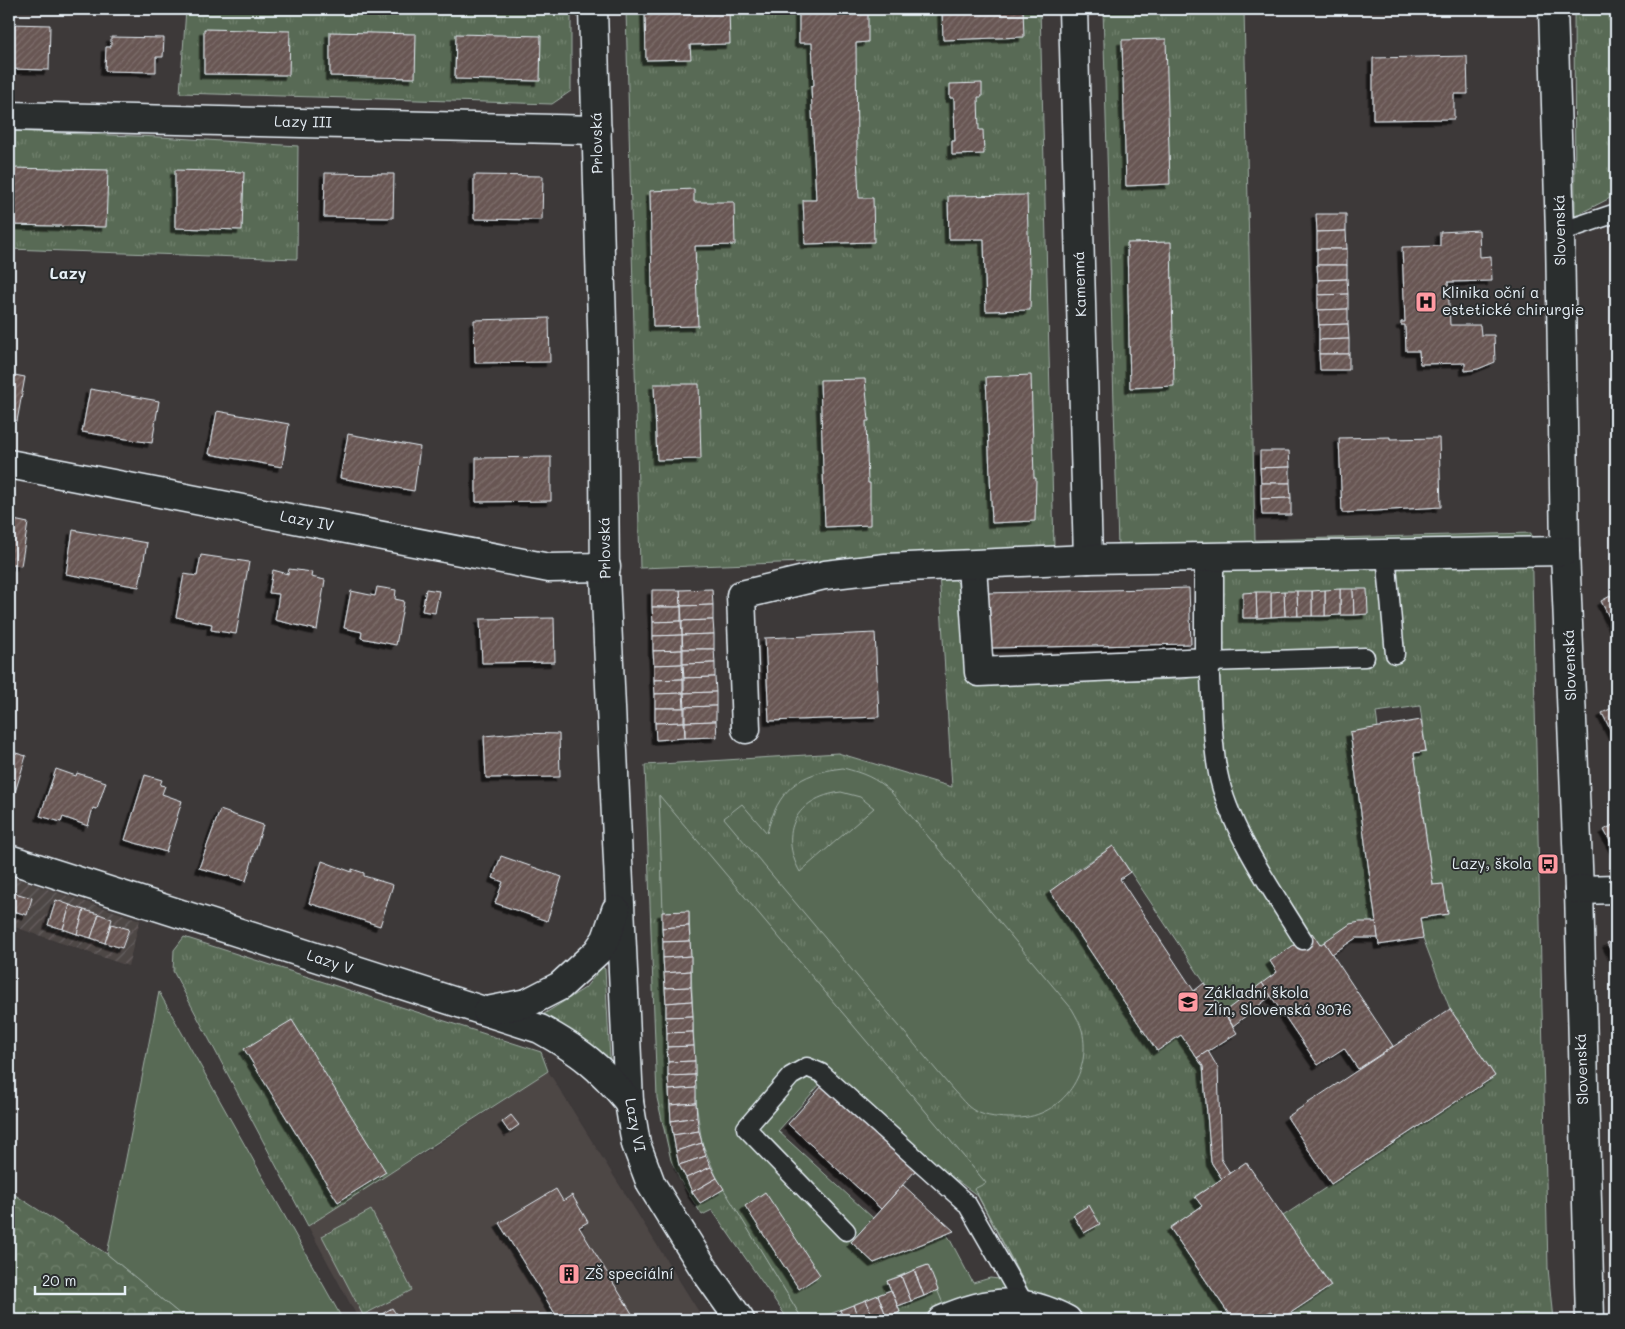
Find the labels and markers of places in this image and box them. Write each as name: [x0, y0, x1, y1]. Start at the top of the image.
place label: Klinika oční a estetické chirurgie: [1442, 282, 1584, 319]
hospital icon: Klinika oční a estetické chirurgie: [1414, 290, 1438, 314]
bus stop icon: Lazy, škola: [1536, 852, 1560, 876]
place label: Lazy, škola: [1452, 853, 1532, 873]
place label: Základní škola Zlín, Slovenská 3076: [1204, 982, 1352, 1019]
school or university icon: Základní škola Zlín, Slovenská 3076: [1176, 990, 1200, 1014]
building icon: ZŠ speciální: [557, 1262, 581, 1286]
place label: ZŠ speciální: [585, 1263, 674, 1283]

